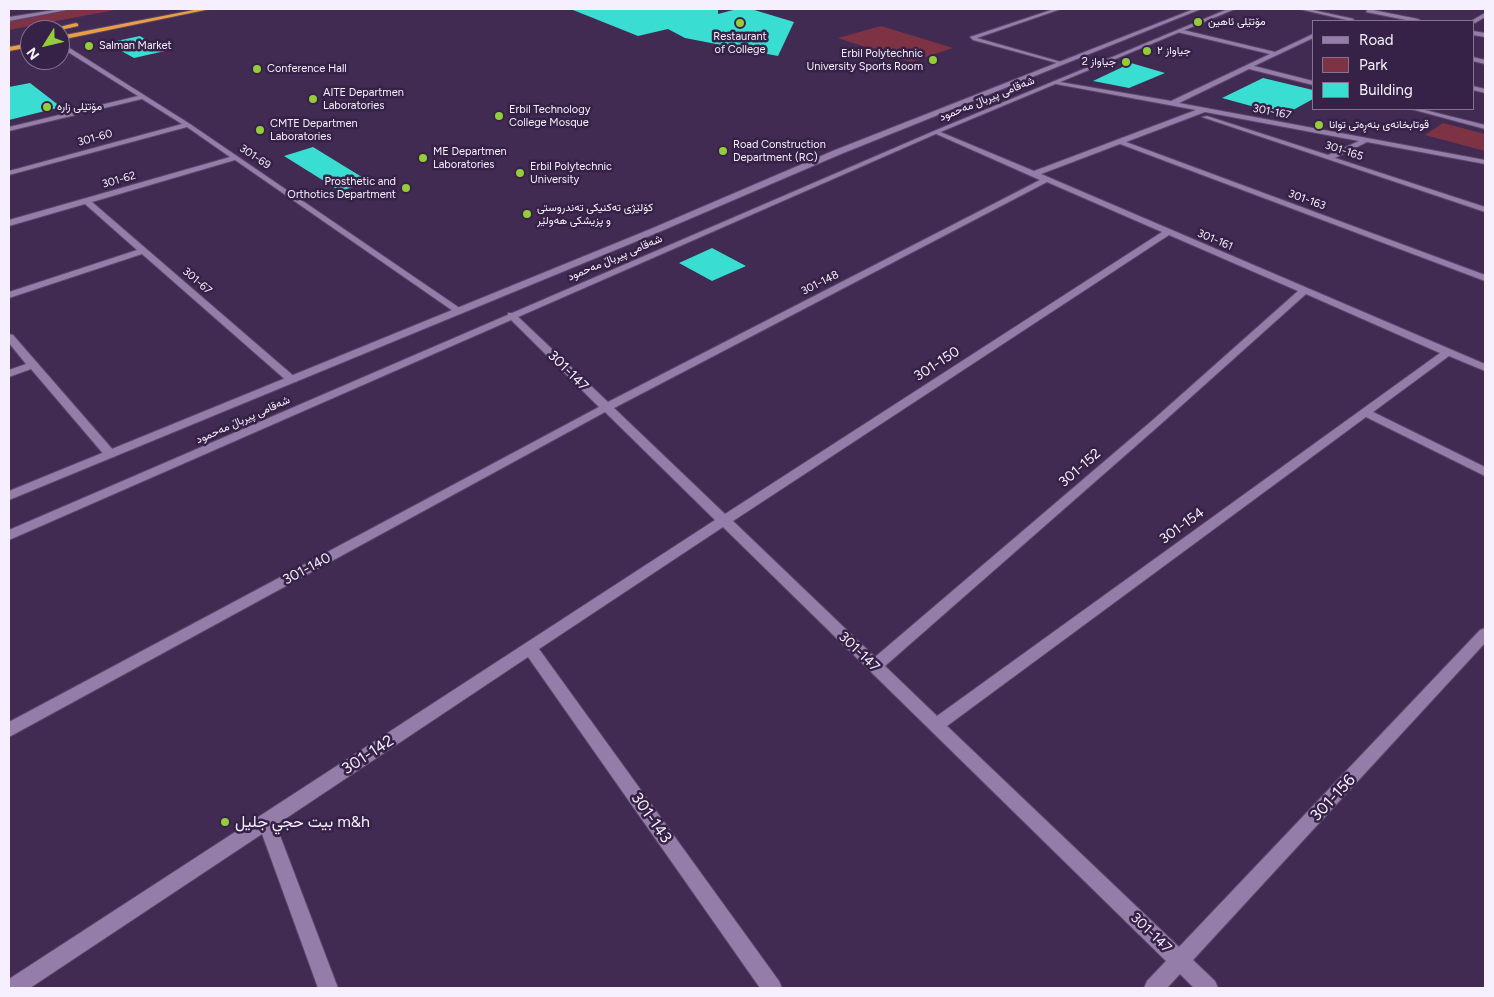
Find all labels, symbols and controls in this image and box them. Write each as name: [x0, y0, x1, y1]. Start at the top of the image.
place label: مۆتێلی ئاهین: [1208, 15, 1266, 29]
marker: مۆتێلی ئاهین: [1192, 16, 1204, 28]
marker: Restaurant of College: [734, 17, 746, 29]
north arrow: [20, 20, 70, 70]
legend: [1312, 20, 1474, 110]
place label: Restaurant of College: [713, 30, 767, 56]
text: Road: [1359, 31, 1394, 49]
place label: Salman Market: [99, 39, 172, 53]
marker: Salman Market: [83, 40, 95, 52]
text: N: [23, 44, 43, 63]
place label: جیاواز ٢: [1157, 44, 1191, 58]
marker: جیاواز ٢: [1141, 45, 1153, 57]
place label: Erbil Polytechnic University Sports Room: [807, 47, 923, 73]
marker: Erbil Polytechnic University Sports Room: [927, 54, 939, 66]
place label: جیاواز 2: [1082, 55, 1116, 69]
marker: جیاواز 2: [1120, 56, 1132, 68]
text: Park: [1359, 56, 1388, 74]
place label: Conference Hall: [267, 62, 347, 76]
marker: Conference Hall: [251, 63, 263, 75]
street label: شەقامی پیرباڵ مەحمود: [937, 74, 1037, 124]
text: Building: [1359, 81, 1413, 99]
place label: AITE Departmen Laboratories: [323, 86, 404, 112]
marker: AITE Departmen Laboratories: [307, 93, 319, 105]
place label: مۆتێلی زارە: [57, 100, 102, 114]
marker: مۆتێلی زارە: [41, 101, 53, 113]
street label: 301-167: [1252, 102, 1292, 122]
place label: Erbil Technology College Mosque: [509, 103, 590, 129]
marker: Erbil Technology College Mosque: [493, 110, 505, 122]
place label: CMTE Departmen Laboratories: [270, 117, 358, 143]
place label: قوتابخانەی بنەڕەتی توانا: [1329, 118, 1429, 132]
marker: قوتابخانەی بنەڕەتی توانا: [1313, 119, 1325, 131]
marker: CMTE Departmen Laboratories: [254, 124, 266, 136]
street label: 301-60: [76, 127, 114, 149]
place label: Road Construction Department (RC): [733, 138, 826, 164]
street label: 301-165: [1323, 139, 1365, 163]
street label: 301-69: [237, 142, 273, 172]
place label: ME Departmen Laboratories: [433, 145, 507, 171]
marker: Road Construction Department (RC): [717, 145, 729, 157]
marker: ME Departmen Laboratories: [417, 152, 429, 164]
place label: Erbil Polytechnic University: [530, 160, 612, 186]
marker: Erbil Polytechnic University: [514, 167, 526, 179]
street label: 301-62: [101, 169, 137, 191]
place label: Prosthetic and Orthotics Department: [287, 175, 396, 201]
marker: Prosthetic and Orthotics Department: [400, 182, 412, 194]
street label: 301-163: [1286, 187, 1328, 213]
place label: کۆلێژی تەکنیکی تەندروستی و پزیشکی هەولێر: [537, 201, 653, 227]
marker: کۆلێژی تەکنیکی تەندروستی و پزیشکی هەولێر: [521, 208, 533, 220]
street label: 301-161: [1195, 227, 1235, 253]
street label: شەقامی پیرباڵ مەحمود: [566, 232, 664, 284]
street label: 301-67: [180, 265, 214, 297]
street label: 301-148: [799, 268, 841, 298]
street label: 301-150: [911, 343, 963, 385]
street label: 301-147: [544, 347, 592, 395]
street label: شەقامی پیرباڵ مەحمود: [194, 393, 292, 447]
street label: 301-152: [1056, 445, 1104, 491]
street label: 301-154: [1157, 504, 1207, 548]
street label: 301-140: [280, 549, 334, 589]
street label: 301-147: [835, 629, 883, 675]
street label: 301-142: [339, 731, 397, 779]
street label: 301-156: [1307, 771, 1359, 825]
street label: 301-143: [627, 789, 675, 847]
place label: بيت حجي جليل m&h: [235, 812, 370, 832]
marker: بيت حجي جليل m&h: [219, 816, 231, 828]
street label: 301-147: [1127, 910, 1175, 956]

